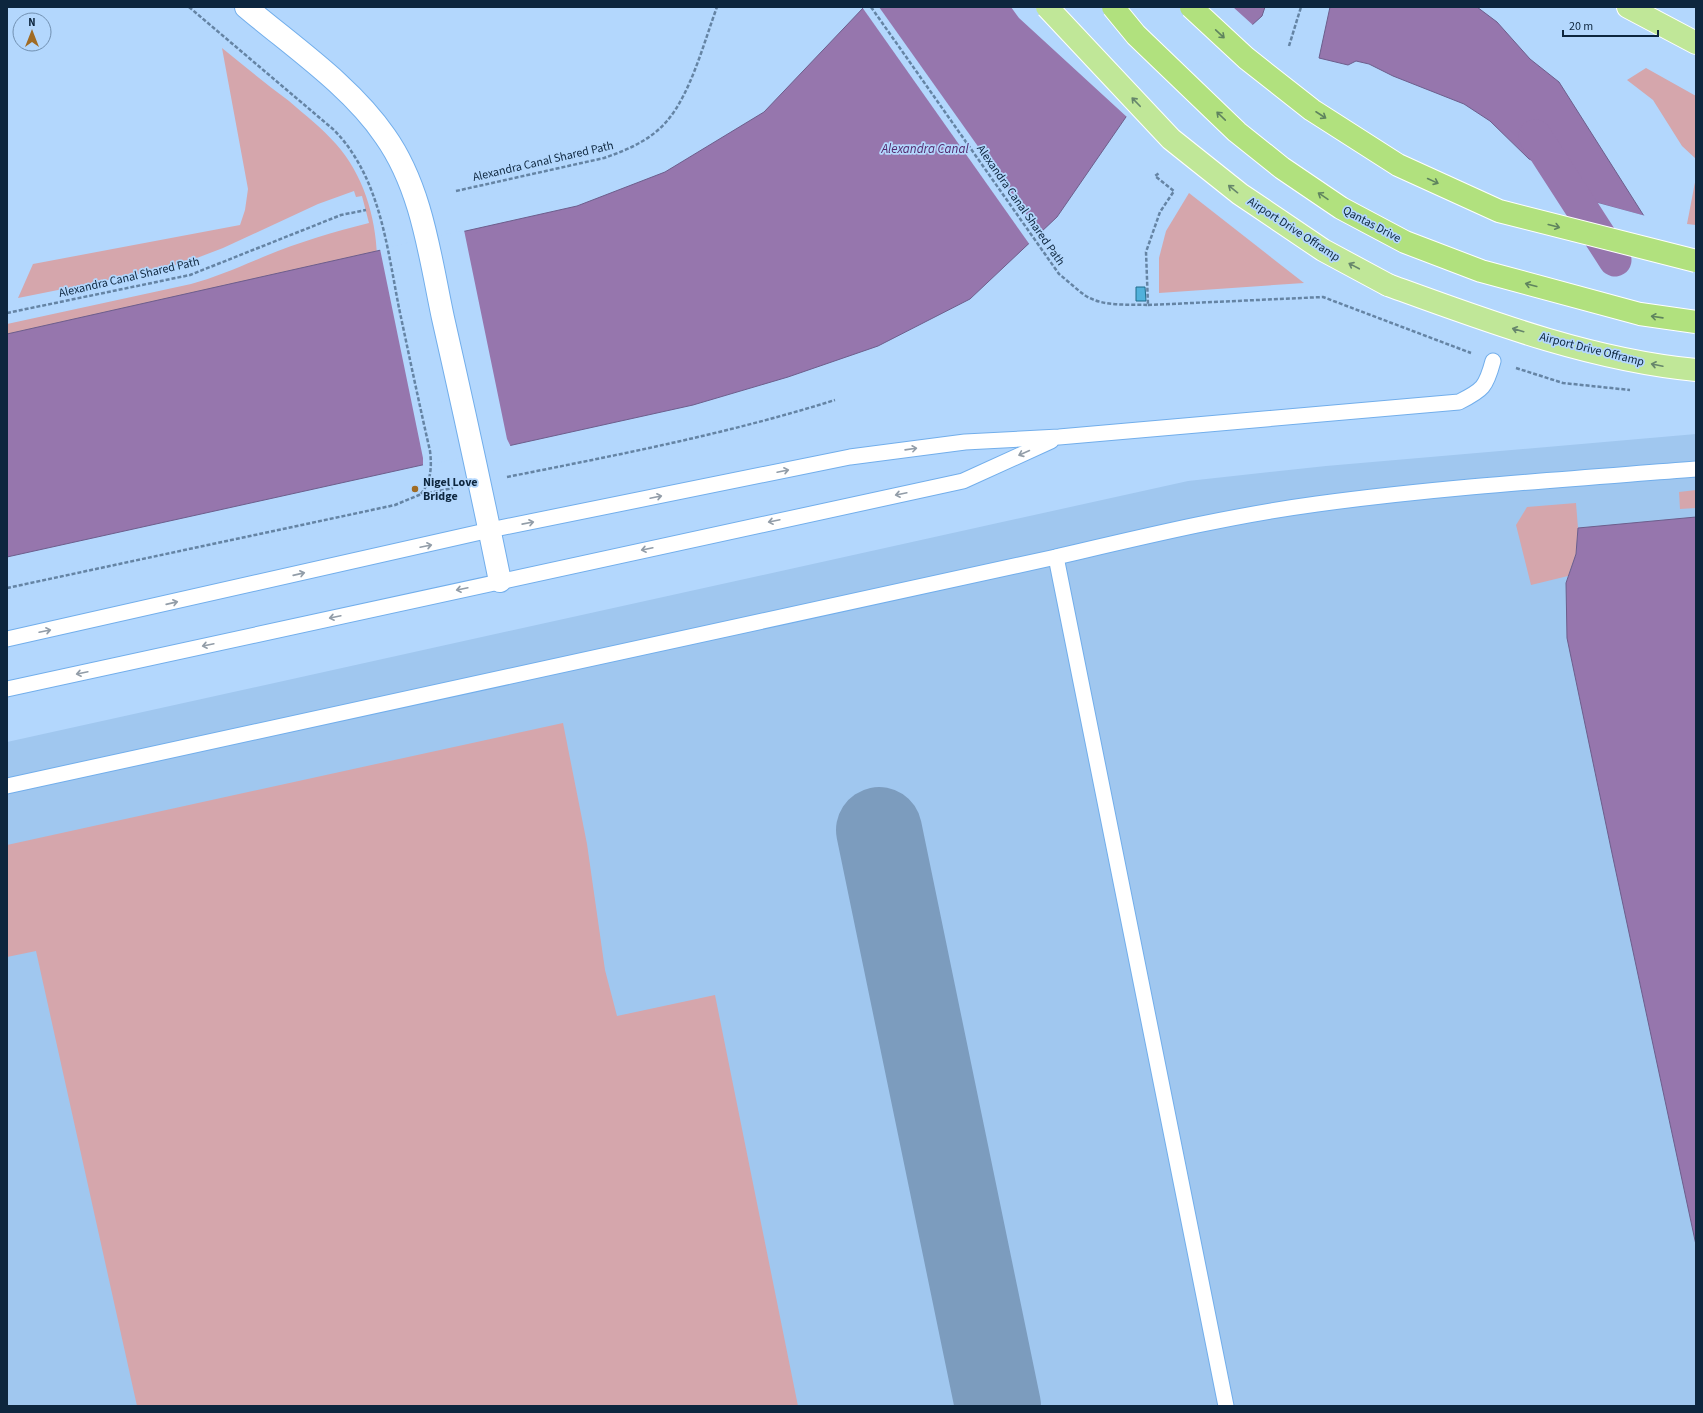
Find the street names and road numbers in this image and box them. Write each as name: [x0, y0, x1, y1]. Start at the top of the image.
street label: Alexandra Canal Shared Path: [471, 137, 615, 186]
street label: Alexandra Canal Shared Path: [972, 141, 1069, 269]
street label: Airport Drive Offramp: [1244, 193, 1344, 266]
street label: Qantas Drive: [1340, 202, 1404, 247]
street label: Alexandra Canal Shared Path: [57, 253, 201, 302]
street label: Airport Drive Offramp: [1538, 328, 1646, 371]

